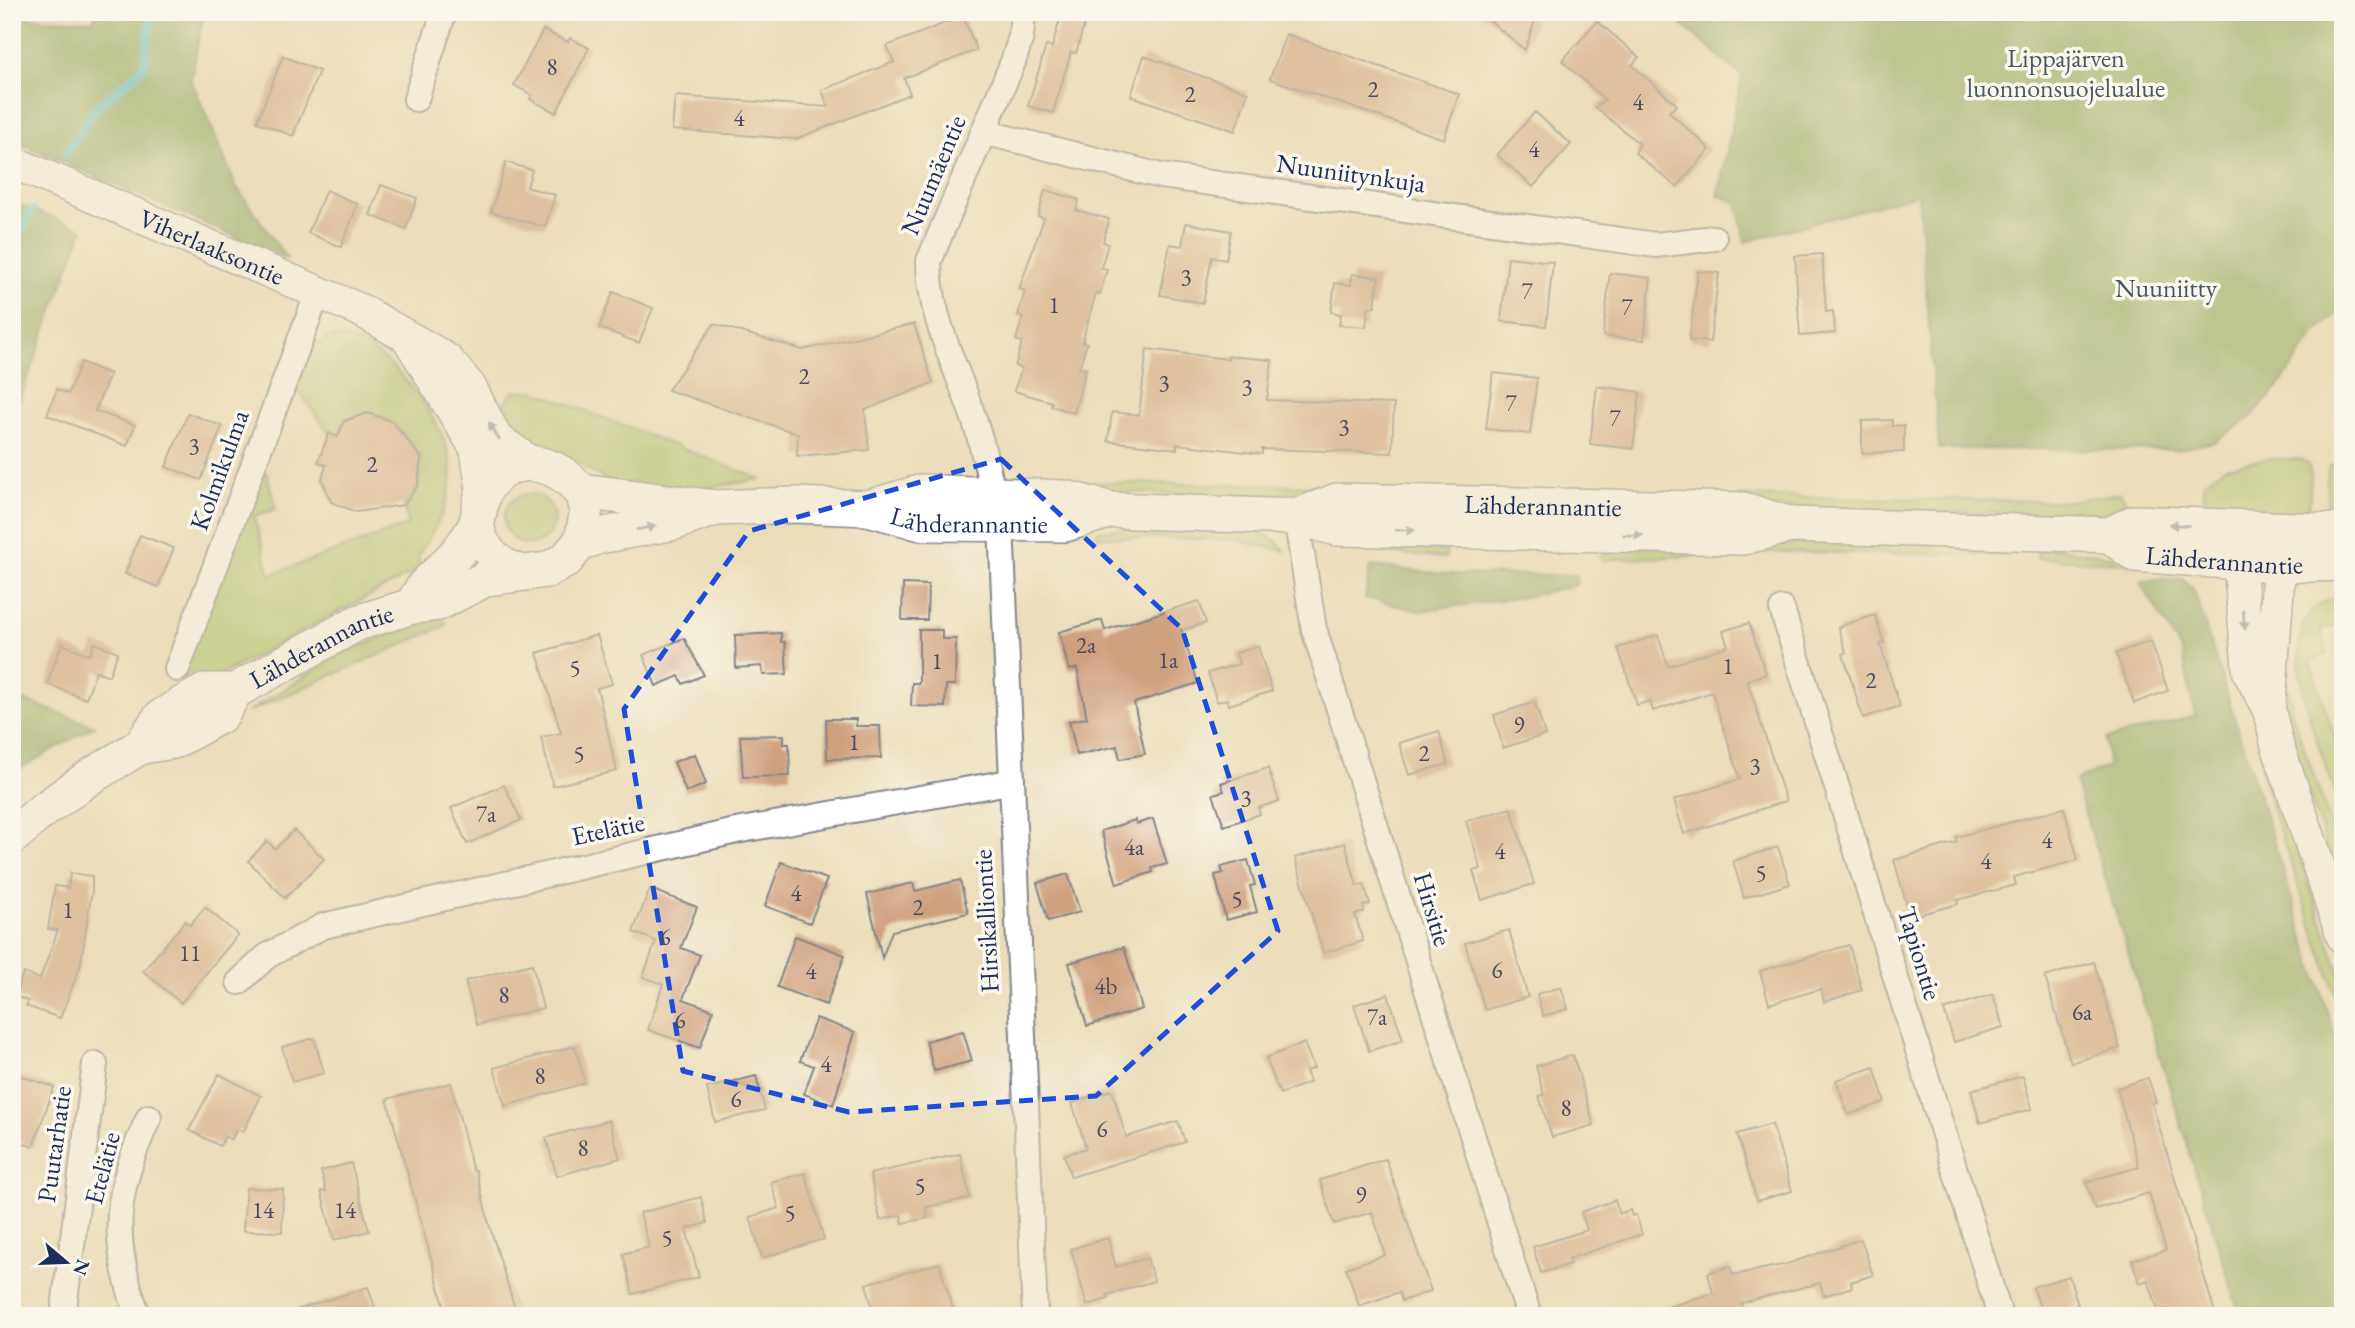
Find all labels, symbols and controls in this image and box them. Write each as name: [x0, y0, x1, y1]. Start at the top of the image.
park label: Lippajärven luonnonsuojelualue: [1967, 41, 2165, 105]
house number: 8: [546, 52, 558, 82]
house number: 2: [1367, 74, 1379, 104]
house number: 2: [1184, 79, 1196, 109]
house number: 4: [1632, 87, 1644, 117]
house number: 4: [733, 103, 745, 133]
street label: Nuumäentie: [893, 110, 973, 240]
house number: 4: [1528, 134, 1540, 164]
street label: Nuuniitynkuja: [1274, 146, 1428, 200]
street label: Viherlaaksontie: [134, 201, 289, 293]
house number: 3: [1180, 262, 1192, 292]
park label: Nuuniitty: [2115, 271, 2218, 305]
house number: 7: [1521, 276, 1533, 306]
house number: 1: [1048, 290, 1060, 320]
house number: 7: [1621, 292, 1633, 322]
house number: 2: [798, 361, 810, 391]
house number: 3: [1158, 368, 1170, 398]
house number: 3: [1241, 372, 1253, 402]
house number: 7: [1505, 388, 1517, 418]
house number: 7: [1609, 403, 1621, 433]
street label: Kolmikulma: [182, 405, 257, 535]
house number: 3: [1338, 412, 1350, 442]
one-way arrow: [487, 421, 500, 441]
house number: 3: [188, 431, 200, 461]
house number: 2: [366, 449, 378, 479]
street label: Lähderannantie: [1464, 487, 1622, 524]
street label: Lähderannantie: [887, 498, 1048, 541]
one-way arrow: [2168, 519, 2190, 530]
one-way arrow: [635, 522, 657, 533]
one-way arrow: [1394, 524, 1416, 535]
one-way arrow: [1622, 529, 1644, 541]
street label: Lähderannantie: [2144, 538, 2303, 582]
street label: Lähderannantie: [243, 596, 397, 697]
one-way arrow: [2239, 609, 2250, 631]
house number: 2a: [1076, 630, 1097, 660]
house number: 1a: [1158, 645, 1179, 675]
house number: 1: [931, 646, 943, 676]
house number: 1: [1722, 651, 1734, 681]
house number: 5: [569, 653, 581, 683]
house number: 2: [1865, 665, 1877, 695]
house number: 9: [1513, 710, 1525, 740]
house number: 1: [848, 727, 860, 757]
house number: 2: [1418, 738, 1430, 768]
house number: 5: [573, 739, 585, 769]
house number: 3: [1749, 751, 1761, 781]
house number: 3: [1240, 783, 1252, 813]
house number: 7a: [476, 799, 497, 829]
street label: Etelätie: [568, 805, 648, 853]
house number: 4: [2041, 825, 2053, 855]
house number: 4a: [1124, 832, 1145, 862]
house number: 4: [1494, 836, 1506, 866]
house number: 4: [1980, 846, 1992, 876]
street label: Hirsikalliontie: [965, 848, 1007, 994]
house number: 5: [1755, 858, 1767, 888]
street label: Hirsitie: [1406, 868, 1460, 950]
house number: 4: [790, 878, 802, 908]
house number: 5: [1231, 884, 1243, 914]
house number: 2: [912, 892, 924, 922]
house number: 1: [62, 895, 74, 925]
street label: Tapiontie: [1890, 902, 1950, 1004]
house number: 6: [659, 922, 671, 952]
house number: 11: [179, 938, 201, 968]
house number: 6: [1491, 955, 1503, 985]
house number: 4: [805, 956, 817, 986]
house number: 4b: [1095, 971, 1118, 1001]
house number: 8: [498, 980, 510, 1010]
house number: 6a: [2072, 997, 2093, 1027]
house number: 7a: [1367, 1002, 1388, 1032]
house number: 6: [674, 1005, 686, 1035]
house number: 4: [820, 1049, 832, 1079]
house number: 8: [534, 1061, 546, 1091]
street label: Puutarhatie: [29, 1083, 79, 1205]
house number: 6: [730, 1084, 742, 1114]
house number: 8: [1560, 1093, 1572, 1123]
house number: 6: [1096, 1114, 1108, 1144]
street label: Etelätie: [76, 1128, 128, 1208]
house number: 8: [577, 1133, 589, 1163]
house number: 5: [914, 1171, 926, 1201]
house number: 9: [1355, 1180, 1367, 1210]
house number: 14: [252, 1195, 275, 1225]
house number: 14: [334, 1195, 357, 1225]
house number: 5: [784, 1198, 796, 1228]
house number: 5: [661, 1223, 673, 1253]
north arrow: [32, 1226, 102, 1296]
text: N: [67, 1256, 96, 1279]

